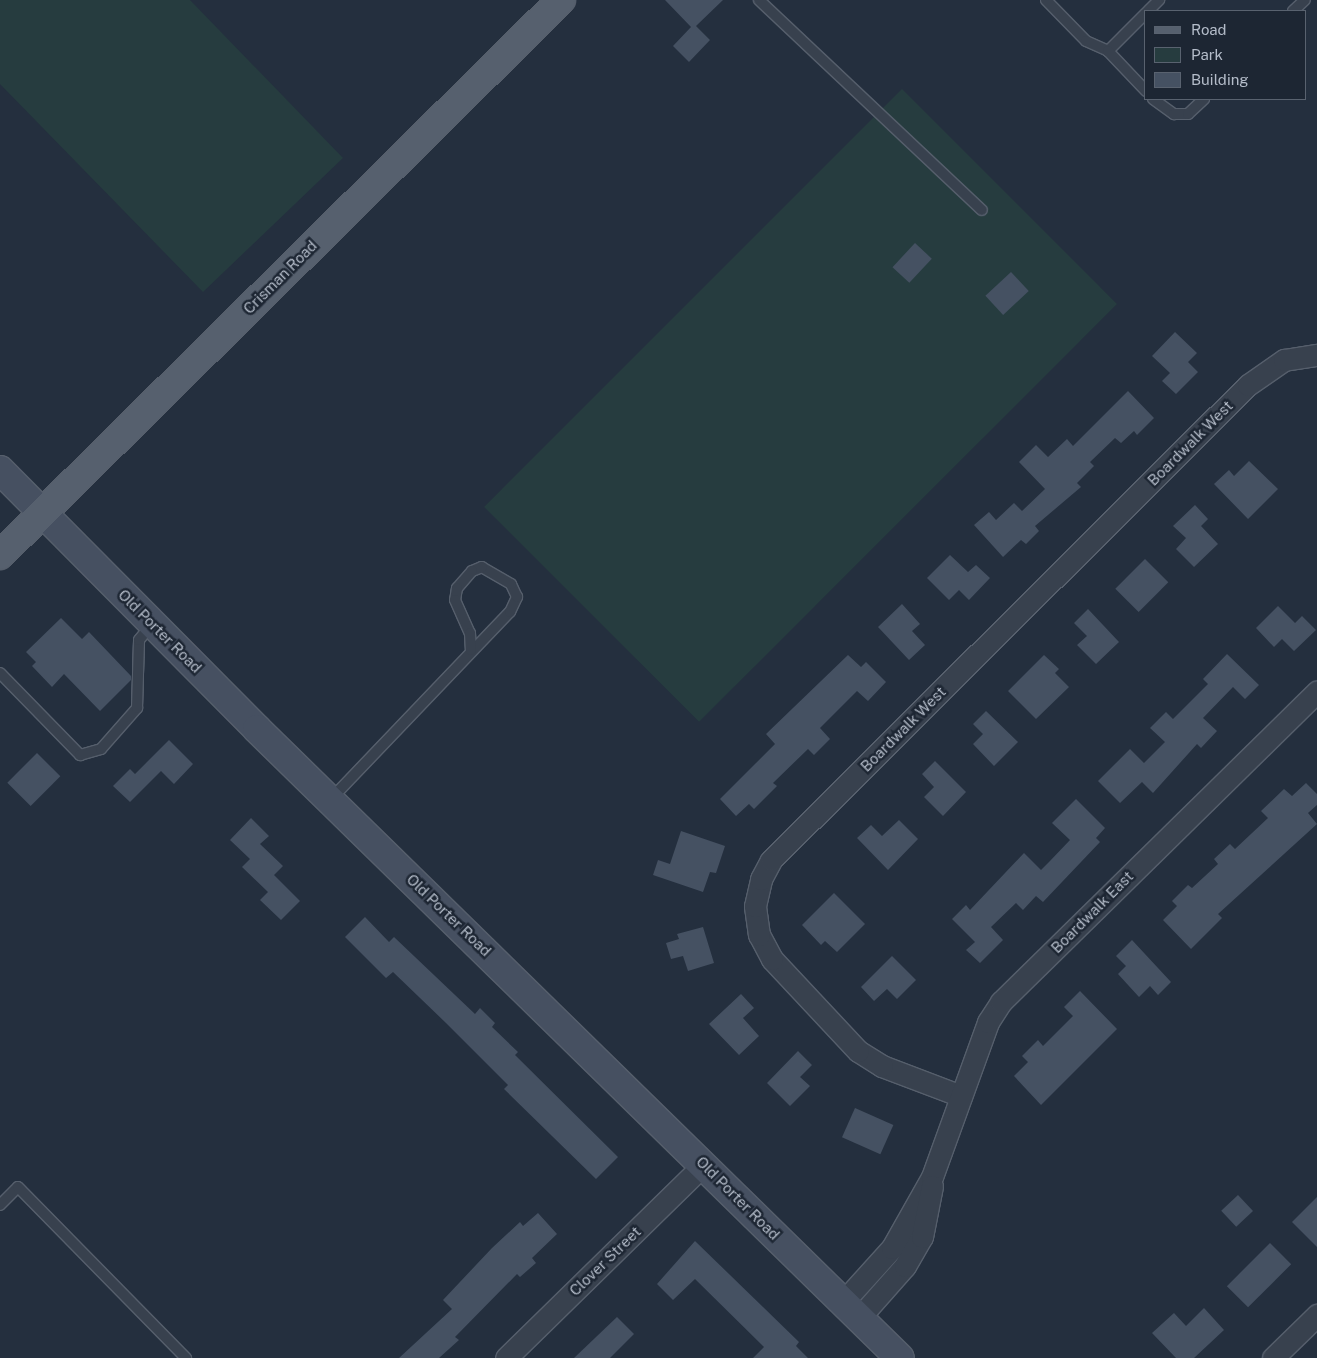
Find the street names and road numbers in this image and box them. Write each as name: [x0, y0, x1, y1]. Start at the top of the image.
street label: Crisman Road: [239, 236, 321, 318]
street label: Boardwalk West: [1144, 397, 1236, 489]
street label: Old Porter Road: [115, 586, 205, 676]
street label: Boardwalk West: [857, 683, 949, 775]
street label: Boardwalk East: [1047, 867, 1137, 957]
street label: Old Porter Road: [403, 870, 495, 960]
street label: Old Porter Road: [693, 1153, 783, 1243]
street label: Clover Street: [566, 1223, 644, 1299]

